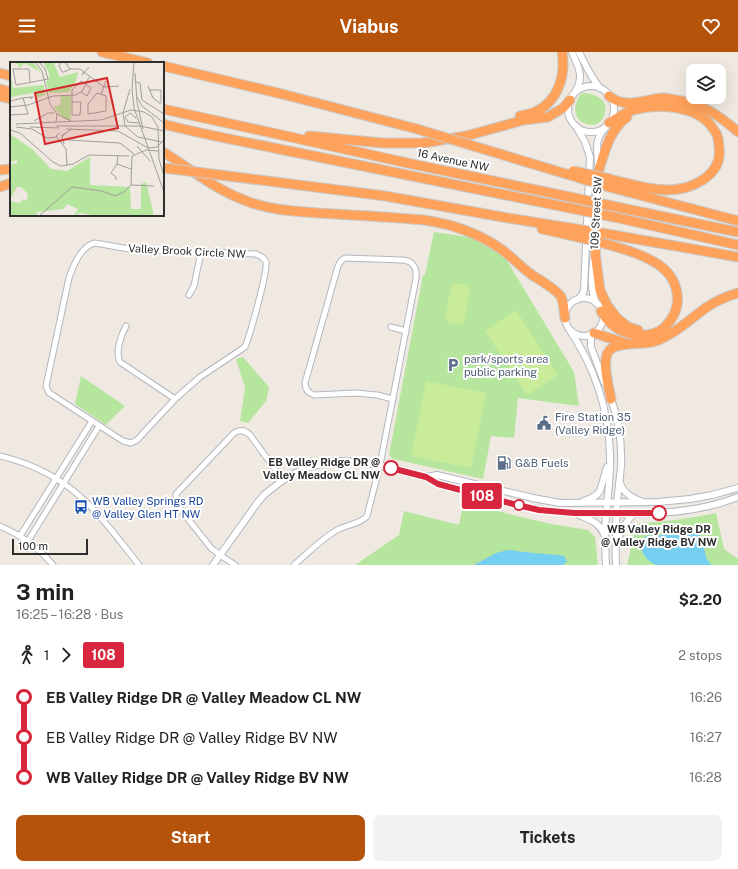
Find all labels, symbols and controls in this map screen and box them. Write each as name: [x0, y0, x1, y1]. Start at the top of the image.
icon: menu: [16, 15, 38, 37]
icon: heart: [700, 15, 722, 37]
text: Viabus: [340, 16, 398, 37]
inset map: [10, 62, 164, 216]
map controls: [686, 64, 726, 104]
button: layers: [686, 64, 726, 104]
street label: 16 Avenue NW: [416, 147, 491, 174]
street label: 109 Street SW: [588, 176, 604, 250]
street label: Valley Brook Circle NW: [128, 242, 247, 260]
place label: park/sports area public parking: [464, 353, 548, 378]
parking icon: park/sports area public parking: [445, 357, 461, 373]
place label: Fire Station 35 (Valley Ridge): [555, 411, 631, 436]
public building icon: Fire Station 35 (Valley Ridge): [536, 415, 552, 431]
fuel station icon: G&B Fuels: [496, 455, 512, 471]
place label: EB Valley Ridge DR @ Valley Meadow CL NW: [263, 456, 380, 481]
place label: G&B Fuels: [515, 457, 569, 469]
marker: EB Valley Ridge DR @ Valley Meadow CL NW: [383, 460, 399, 476]
line badge: 108: [459, 483, 505, 509]
text: 108: [470, 488, 494, 504]
place label: WB Valley Springs RD @ Valley Glen HT NW: [92, 495, 204, 520]
bus stop icon: WB Valley Springs RD @ Valley Glen HT NW: [73, 499, 89, 515]
unlabelled marker: [513, 499, 525, 511]
marker: WB Valley Ridge DR @ Valley Ridge BV NW: [651, 505, 667, 521]
place label: WB Valley Ridge DR @ Valley Ridge BV NW: [601, 523, 717, 548]
scale bar: [12, 537, 88, 556]
text: 100 m: [18, 540, 48, 552]
text: 3 min: [16, 579, 74, 605]
text: $2.20: [679, 591, 722, 608]
text: 16:25 – 16:28 · Bus: [16, 607, 123, 622]
icon: walk: [16, 644, 38, 666]
icon: forward: [55, 644, 77, 666]
text: 108: [91, 647, 116, 663]
text: 1: [44, 648, 49, 663]
text: 2 stops: [678, 648, 722, 663]
text: EB Valley Ridge DR @ Valley Meadow CL NW: [46, 689, 361, 706]
text: 16:26: [690, 690, 722, 705]
text: EB Valley Ridge DR @ Valley Ridge BV NW: [46, 729, 338, 746]
text: 16:27: [690, 730, 722, 745]
text: WB Valley Ridge DR @ Valley Ridge BV NW: [46, 769, 349, 786]
text: 16:28: [689, 770, 722, 785]
button: Start: [16, 815, 365, 861]
button: Tickets: [373, 815, 722, 861]

